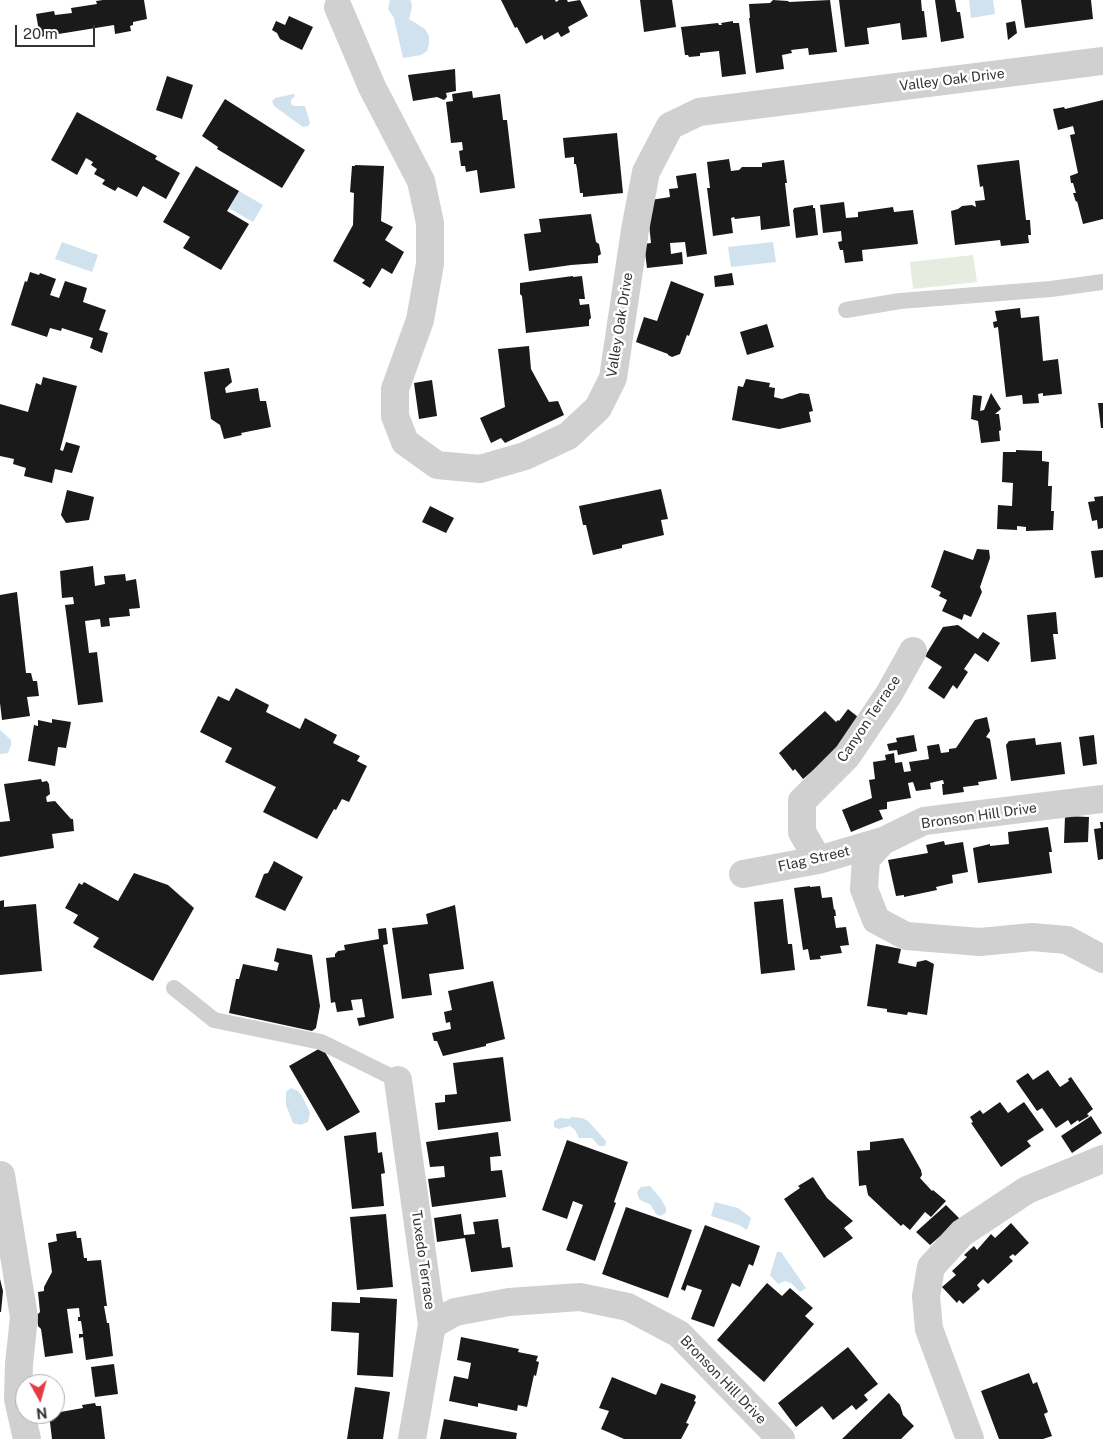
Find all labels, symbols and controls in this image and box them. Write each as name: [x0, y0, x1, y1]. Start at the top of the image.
scale bar: [18, 15, 98, 47]
text: 20 m: [23, 25, 58, 42]
street label: Valley Oak Drive: [898, 65, 1006, 95]
street label: Valley Oak Drive: [603, 271, 637, 379]
street label: Canyon Terrace: [834, 672, 904, 766]
street label: Bronson Hill Drive: [920, 800, 1038, 832]
street label: Flag Street: [776, 843, 852, 875]
street label: Tuxedo Terrace: [408, 1209, 438, 1311]
street label: Bronson Hill Drive: [676, 1332, 770, 1428]
north arrow: [15, 1374, 65, 1424]
text: N: [35, 1404, 48, 1422]

